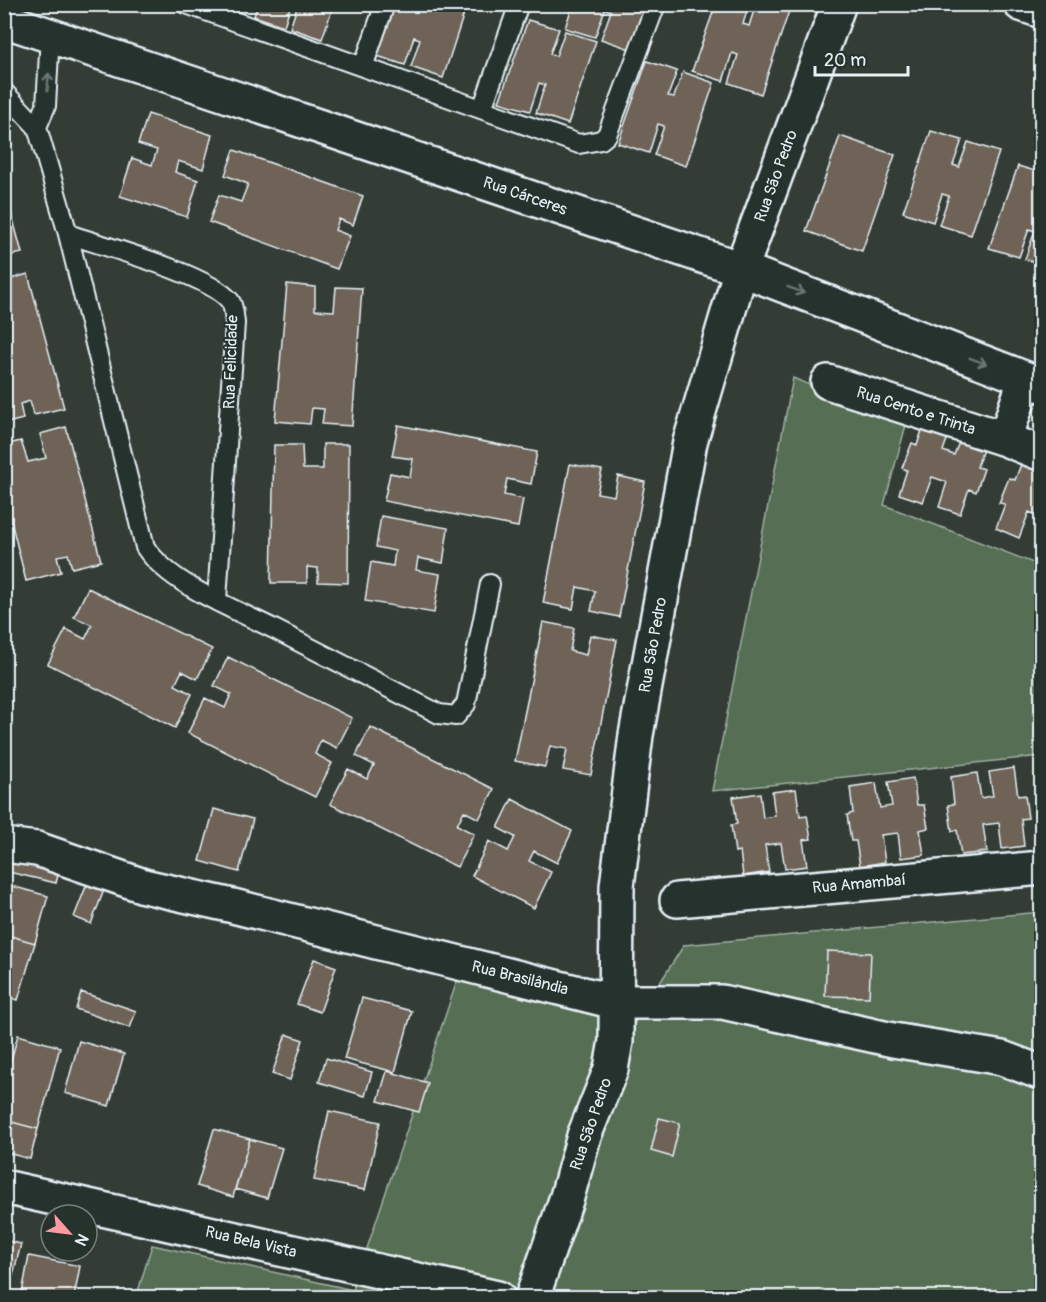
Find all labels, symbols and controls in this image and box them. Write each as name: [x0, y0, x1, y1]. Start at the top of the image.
scale bar: [815, 39, 908, 77]
text: 20 m: [824, 49, 866, 72]
one-way arrow: [43, 73, 54, 93]
street label: Rua São Pedro: [750, 127, 802, 225]
street label: Rua Cárceres: [480, 172, 570, 220]
one-way arrow: [786, 286, 805, 297]
street label: Rua Felicidade: [219, 315, 243, 409]
one-way arrow: [968, 356, 986, 367]
street label: Rua Cento e Trinta: [854, 382, 978, 440]
street label: Rua São Pedro: [635, 595, 671, 694]
street label: Rua Amambaí: [811, 870, 907, 898]
street label: Rua Brasilândia: [470, 956, 570, 1000]
street label: Rua São Pedro: [566, 1075, 616, 1173]
north arrow: [39, 1203, 99, 1263]
street label: Rua Bela Vista: [203, 1222, 299, 1262]
text: N: [70, 1230, 93, 1249]

